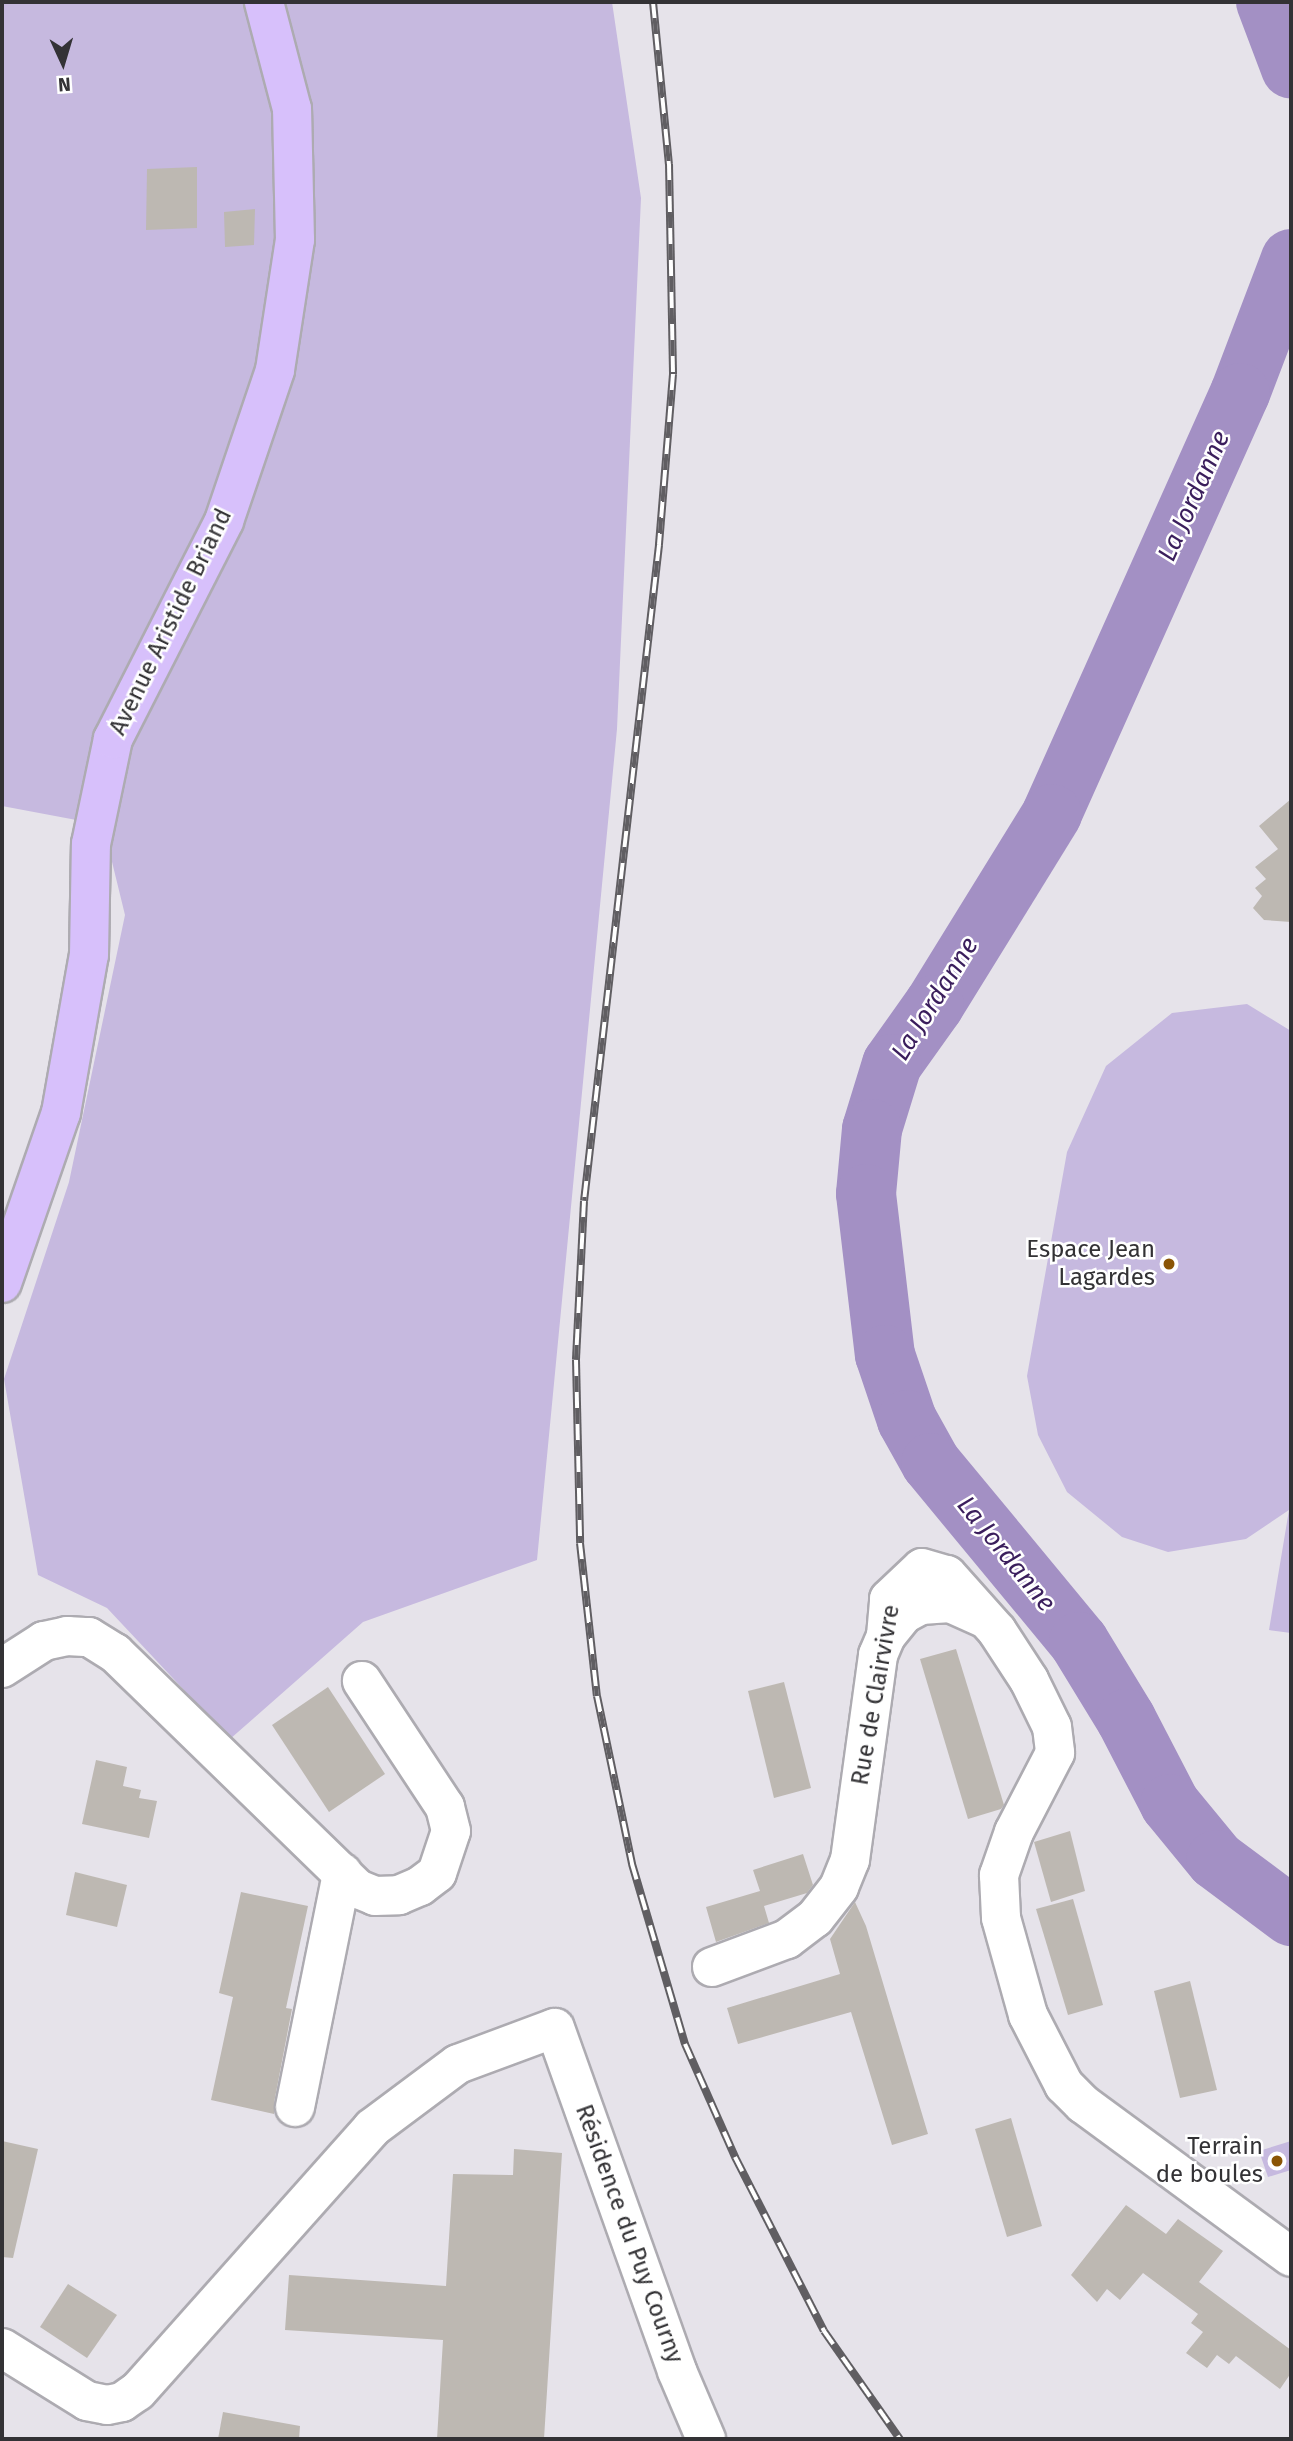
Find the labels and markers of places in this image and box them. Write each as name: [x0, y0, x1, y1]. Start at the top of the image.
place label: Espace Jean Lagardes: [1026, 1236, 1155, 1292]
marker: Espace Jean Lagardes: [1161, 1256, 1177, 1272]
place label: Terrain de boules: [1156, 2133, 1263, 2189]
marker: Terrain de boules: [1269, 2153, 1285, 2169]

